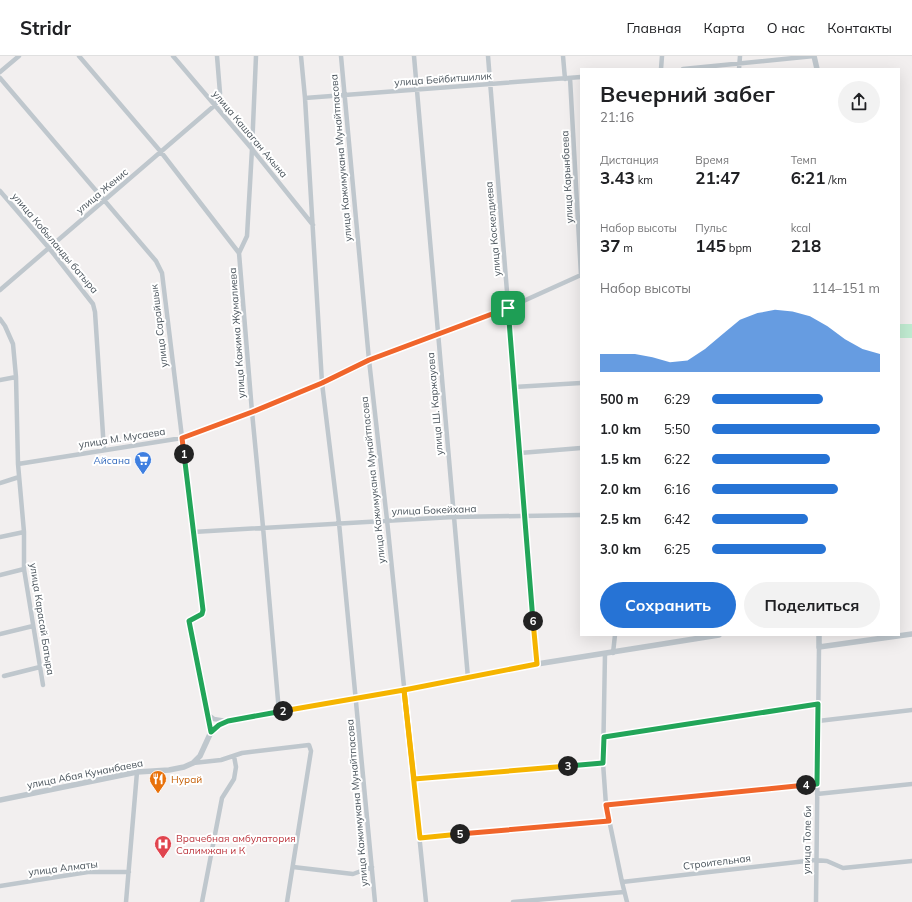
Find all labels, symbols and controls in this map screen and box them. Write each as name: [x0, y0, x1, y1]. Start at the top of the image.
text: Stridr: [20, 16, 71, 40]
text: Главная: [627, 19, 682, 37]
text: Карта: [704, 19, 745, 37]
text: О нас: [767, 19, 805, 37]
text: Контакты: [827, 19, 892, 37]
street label: улица Бейбитшилик: [394, 69, 493, 89]
street label: улица Кажимукана Мунайтпасова: [327, 74, 355, 242]
text: Вечерний забег: [600, 80, 775, 108]
button: share: [838, 81, 880, 123]
street label: улица Кашаган Акына: [210, 88, 290, 180]
text: 21:16: [600, 109, 634, 125]
street label: улица Карынбаева: [558, 130, 576, 224]
text: Дистанция: [600, 153, 659, 167]
text: Время: [695, 153, 729, 167]
text: Темп: [791, 153, 817, 167]
street label: улица Женис: [73, 165, 131, 217]
text: 3.43: [600, 167, 635, 188]
text: 21:47: [695, 167, 740, 188]
text: 6:21: [791, 167, 825, 188]
text: km: [635, 173, 653, 187]
text: /km: [825, 173, 847, 187]
street label: улица Коскелдиева: [482, 181, 504, 277]
street label: улица Кобыланды батыра: [9, 190, 101, 296]
text: Набор высоты: [600, 221, 677, 235]
text: Пульс: [695, 221, 727, 235]
text: kcal: [791, 221, 811, 235]
text: 37: [600, 235, 620, 256]
text: 145: [695, 235, 726, 256]
text: 218: [791, 235, 821, 256]
text: m: [620, 241, 633, 255]
text: bpm: [726, 241, 752, 255]
street label: улица Кажима Жумалиева: [226, 267, 248, 399]
text: Набор высоты: [600, 280, 691, 296]
text: 114–151 m: [812, 280, 880, 296]
street label: улица Сарайшык: [147, 283, 171, 368]
pin: [491, 291, 525, 325]
icon: arrive: [497, 297, 519, 319]
street label: улица Ш. Каржауова: [424, 352, 446, 456]
text: 500 m: [600, 391, 639, 407]
text: 6:29: [664, 391, 690, 407]
street label: улица Кажимукана Мунайтпасова: [358, 396, 388, 564]
text: 1.0 km: [600, 421, 641, 437]
text: 5:50: [664, 421, 690, 437]
street label: улица М. Мусаева: [78, 425, 166, 451]
pin: 1: [174, 444, 194, 464]
text: 1: [181, 447, 187, 461]
supermarket icon: Айсана: [133, 450, 153, 475]
text: 1.5 km: [600, 451, 641, 467]
text: 6:22: [664, 451, 690, 467]
place label: Айсана: [93, 454, 130, 467]
text: 2.0 km: [600, 481, 641, 497]
text: 6:16: [664, 481, 690, 497]
street label: улица Бокейхана: [391, 502, 477, 518]
text: 2.5 km: [600, 511, 641, 527]
text: 6:42: [664, 511, 690, 527]
text: 3.0 km: [600, 541, 641, 557]
text: 6:25: [664, 541, 690, 557]
street label: улица Карасай Батыра: [27, 562, 57, 676]
button: Сохранить: [600, 582, 736, 628]
button: Поделиться: [744, 582, 880, 628]
pin: 6: [523, 611, 543, 631]
text: 6: [530, 614, 536, 628]
pin: 2: [273, 701, 293, 721]
text: 2: [280, 704, 286, 718]
street label: улица Кажимукана Мунайтпасова: [343, 719, 371, 887]
street label: улица Абая Кунанбаева: [26, 756, 144, 792]
pin: 3: [558, 756, 578, 776]
text: 3: [565, 759, 571, 773]
restaurant icon: Нурай: [148, 769, 168, 794]
place label: Нурай: [171, 773, 202, 786]
pin: 4: [796, 775, 816, 795]
text: 4: [803, 778, 809, 792]
street label: улица Толе би: [800, 806, 814, 874]
pin: 5: [450, 824, 470, 844]
text: 5: [457, 827, 463, 841]
place label: Врачебная амбулатория Салимжан и К: [176, 832, 296, 857]
hospital icon: Врачебная амбулатория Салимжан и К: [153, 834, 173, 859]
street label: Строительная: [682, 851, 752, 873]
street label: улица Алматы: [28, 857, 98, 879]

